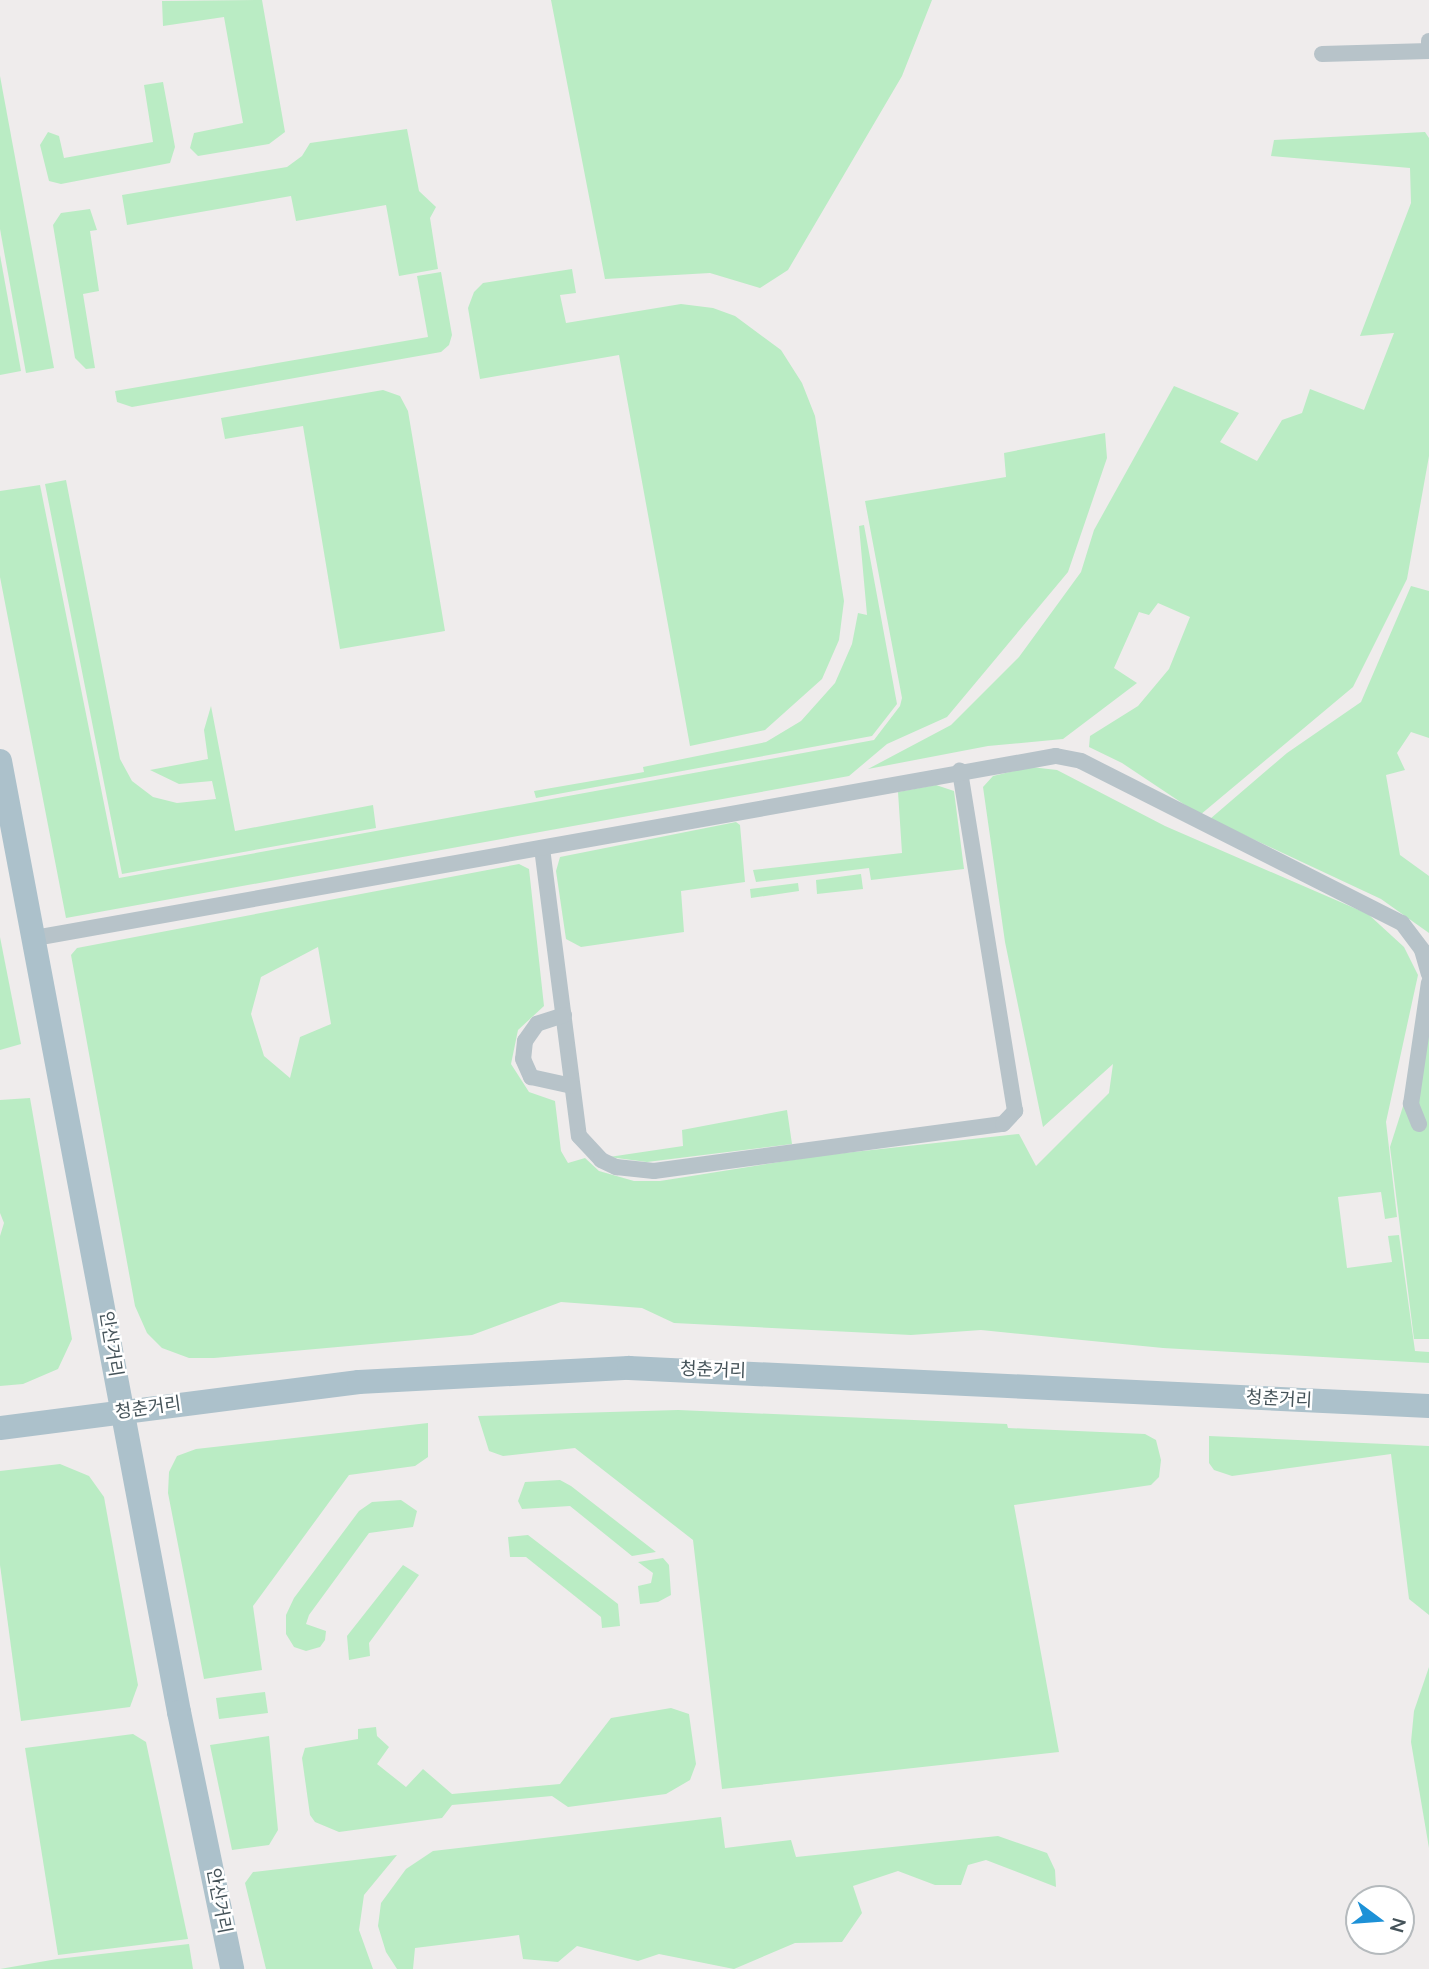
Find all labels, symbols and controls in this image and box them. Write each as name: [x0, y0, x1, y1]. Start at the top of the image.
street label: 안산거리: [95, 1310, 127, 1378]
street label: 청춘거리: [680, 1358, 746, 1382]
street label: 청춘거리: [1245, 1386, 1313, 1412]
street label: 청춘거리: [114, 1393, 182, 1423]
street label: 안산거리: [202, 1866, 236, 1936]
north arrow: [1345, 1885, 1415, 1955]
text: N: [1385, 1915, 1412, 1935]

